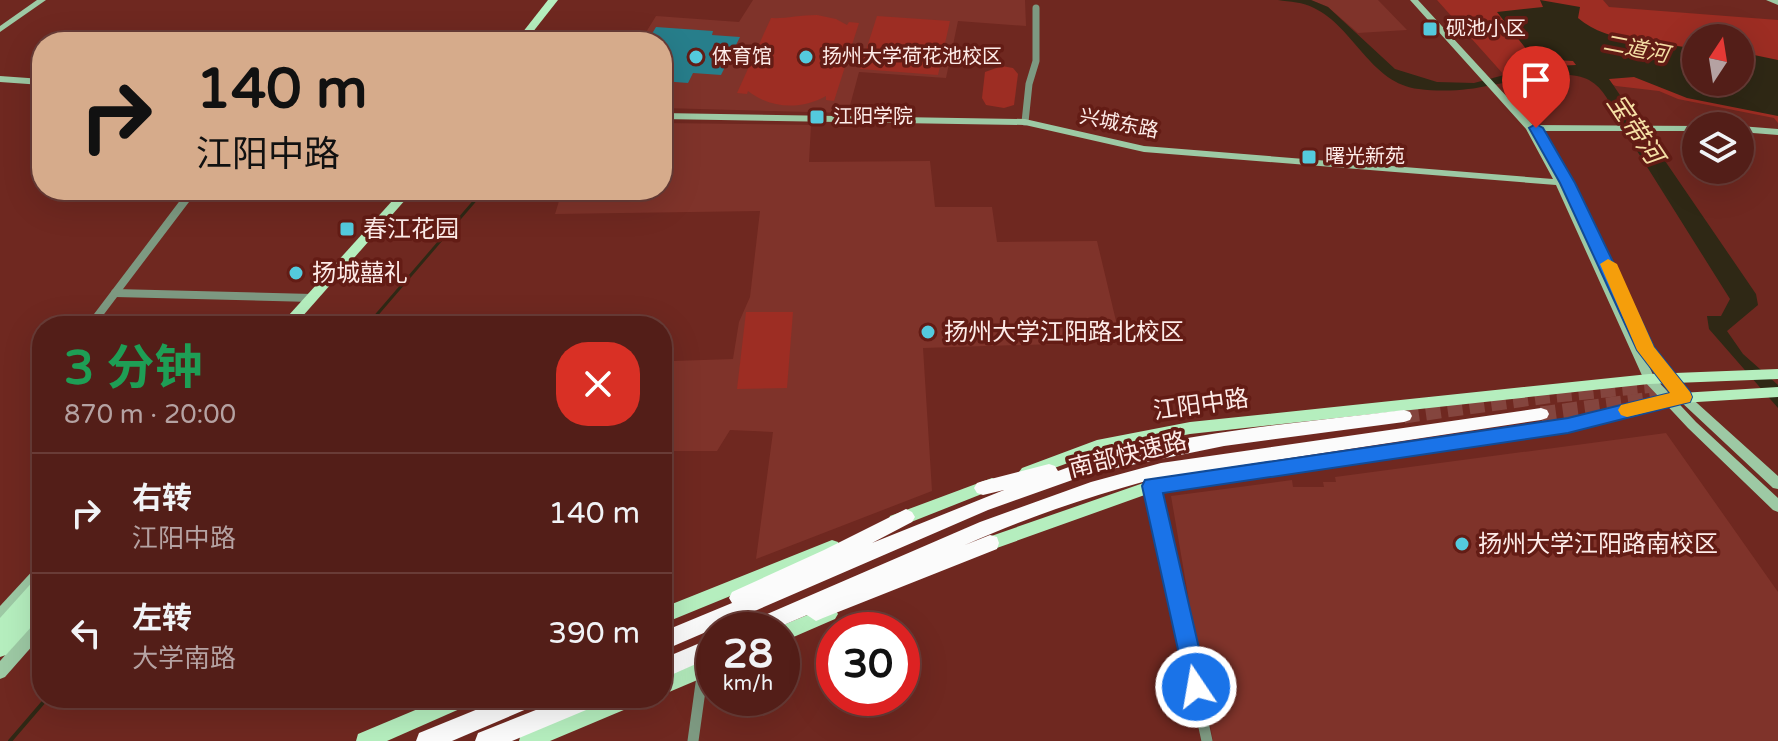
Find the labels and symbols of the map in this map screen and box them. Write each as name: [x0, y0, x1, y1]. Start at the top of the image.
place label: 砚池小区: [1446, 17, 1526, 41]
marker: 砚池小区: [1421, 20, 1439, 38]
north arrow: [1682, 24, 1754, 96]
water label: 二道河: [1601, 30, 1675, 69]
place label: 体育馆: [712, 45, 772, 69]
place label: 扬州大学荷花池校区: [822, 45, 1002, 69]
pin: [1502, 46, 1570, 128]
marker: 体育馆: [687, 48, 705, 66]
marker: 扬州大学荷花池校区: [797, 48, 815, 66]
water label: 宝带河: [1600, 88, 1672, 174]
place label: 江阳学院: [833, 105, 913, 129]
street label: 兴城东路: [1077, 105, 1161, 143]
marker: 江阳学院: [808, 108, 826, 126]
place label: 曙光新苑: [1325, 145, 1405, 169]
marker: 曙光新苑: [1300, 148, 1318, 166]
place label: 春江花园: [363, 215, 459, 244]
marker: 春江花园: [338, 220, 356, 238]
place label: 扬城囍礼: [312, 259, 408, 288]
marker: 扬城囍礼: [287, 264, 305, 282]
place label: 扬州大学江阳路北校区: [944, 318, 1184, 347]
marker: 扬州大学江阳路北校区: [919, 323, 937, 341]
street label: 江阳中路: [1151, 384, 1251, 426]
street label: 南部快速路: [1066, 426, 1190, 484]
place label: 扬州大学江阳路南校区: [1478, 530, 1718, 559]
marker: 扬州大学江阳路南校区: [1453, 535, 1471, 553]
speed limit sign: 30: [816, 612, 920, 716]
position arrow: [1154, 645, 1238, 729]

